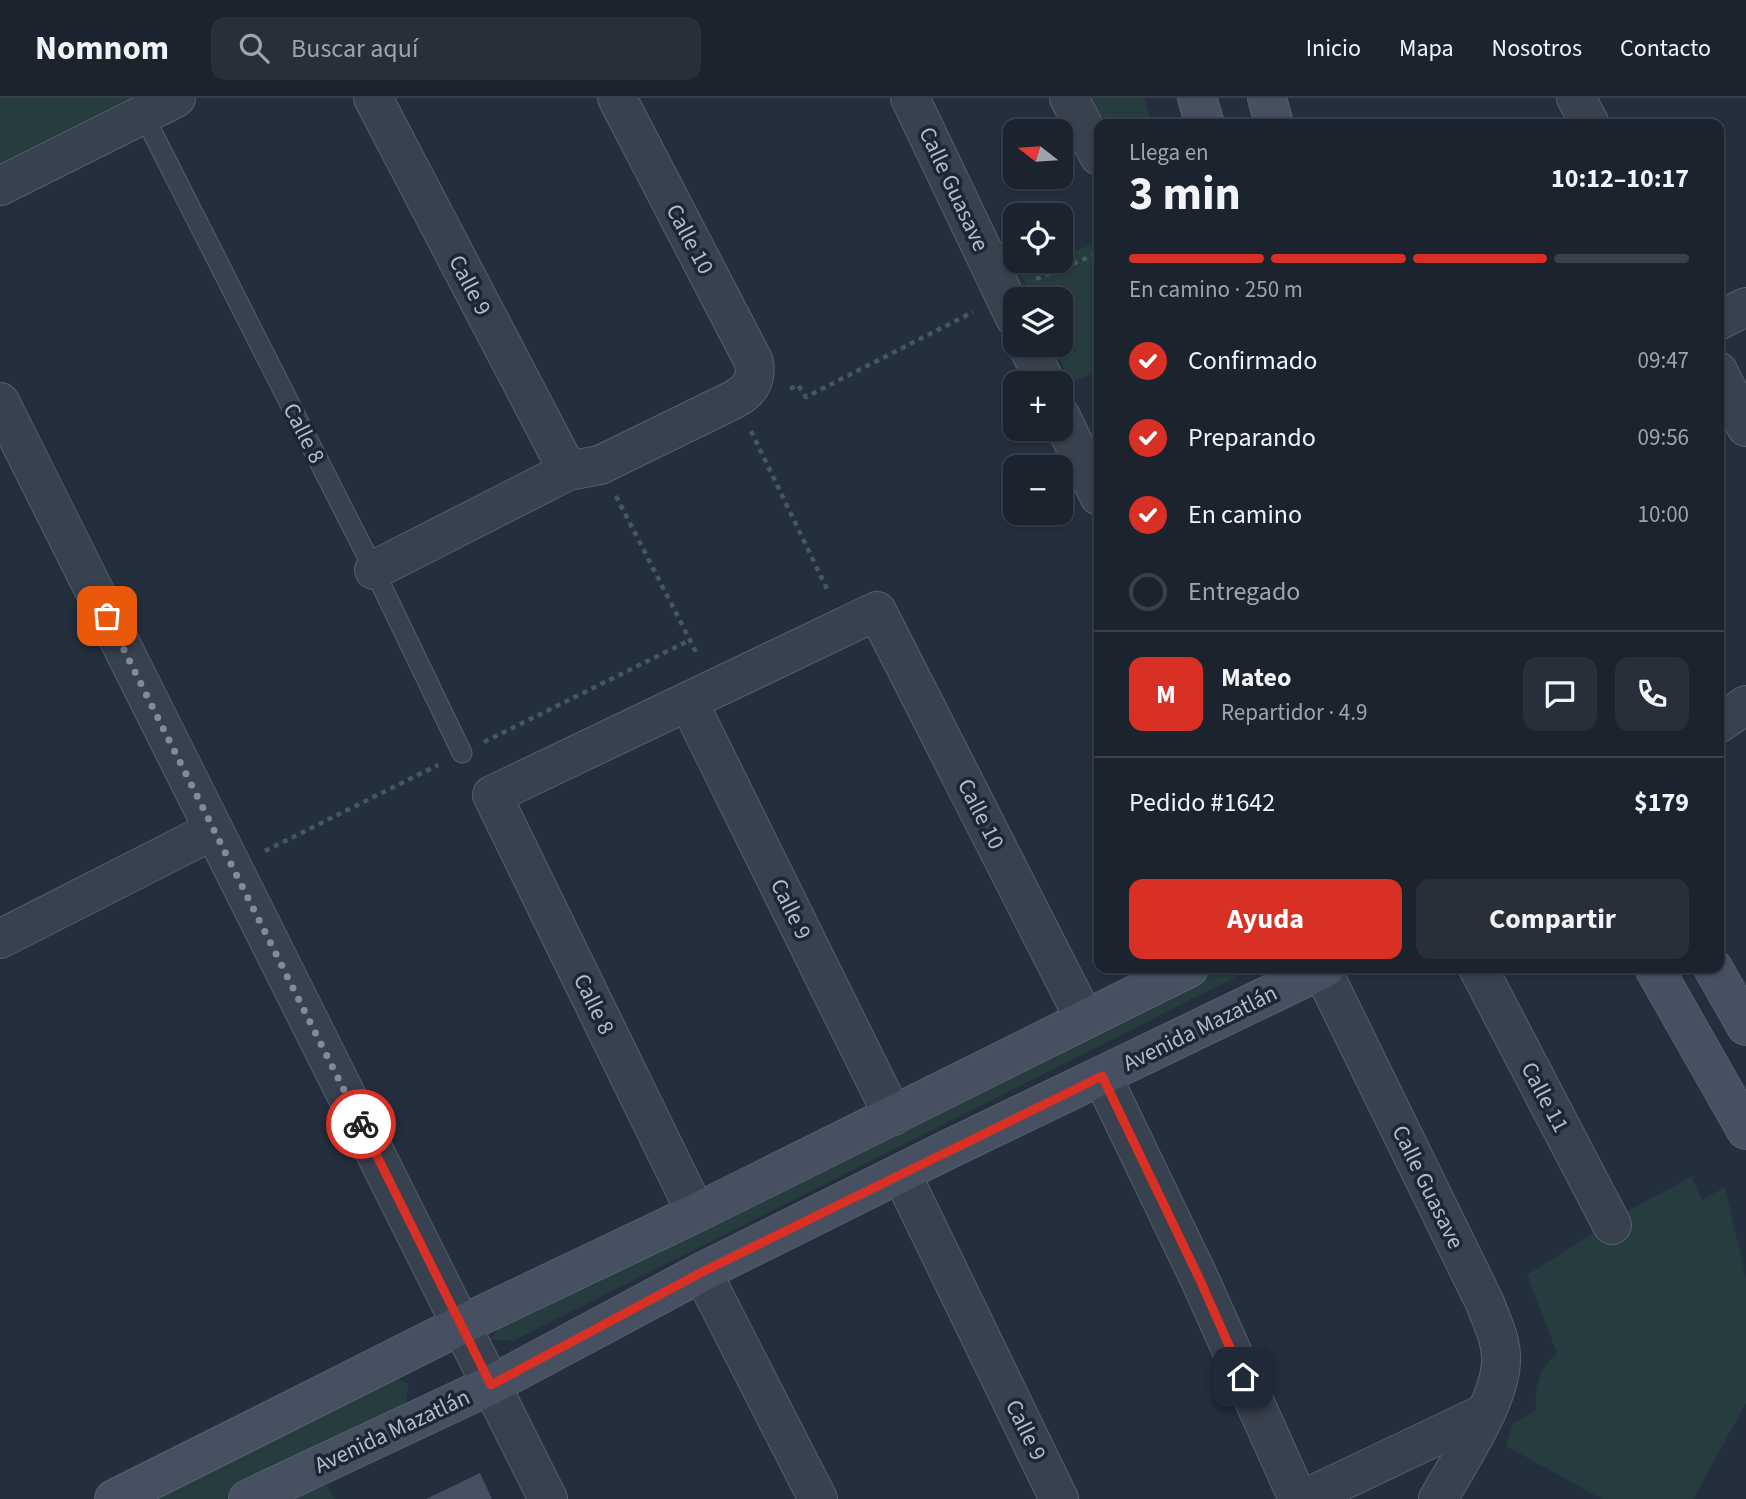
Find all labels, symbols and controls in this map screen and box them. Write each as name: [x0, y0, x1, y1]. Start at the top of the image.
search box: [211, 17, 701, 80]
text: Nomnom: [35, 25, 169, 72]
icon: search: [235, 29, 273, 67]
text: Buscar aquí: [291, 30, 418, 67]
text: Inicio: [1306, 31, 1361, 66]
text: Mapa: [1399, 31, 1454, 66]
text: Nosotros: [1492, 31, 1582, 66]
text: Contacto: [1620, 31, 1711, 66]
north arrow: [1003, 119, 1073, 189]
map controls: [1003, 119, 1073, 525]
street label: Calle Guasave: [911, 121, 997, 257]
text: Llega en: [1129, 136, 1209, 169]
text: 10:12–10:17: [1551, 160, 1689, 197]
text: 3 min: [1129, 162, 1241, 227]
street label: Calle 10: [658, 198, 722, 280]
button: locate: [1003, 203, 1073, 273]
street label: Calle 9: [440, 249, 500, 321]
text: En camino · 250 m: [1129, 273, 1303, 306]
button: layers: [1003, 287, 1073, 357]
icon: check: [1129, 342, 1167, 380]
text: Confirmado: [1188, 342, 1317, 379]
text: 09:47: [1638, 344, 1689, 377]
button: +: [1003, 371, 1073, 441]
street label: Calle 8: [275, 397, 333, 469]
icon: check: [1129, 419, 1167, 457]
text: Preparando: [1188, 419, 1316, 456]
text: 09:56: [1638, 421, 1689, 454]
button: −: [1003, 455, 1073, 525]
icon: check: [1129, 496, 1167, 534]
text: En camino: [1188, 496, 1302, 533]
text: 10:00: [1638, 498, 1689, 531]
text: Entregado: [1188, 573, 1300, 610]
pin: [77, 586, 137, 646]
icon: bag: [88, 597, 126, 635]
button: chat: [1523, 657, 1597, 731]
button: phone: [1615, 657, 1689, 731]
text: Mateo: [1221, 659, 1291, 696]
text: M: [1156, 676, 1176, 713]
text: Repartidor · 4.9: [1221, 696, 1367, 729]
street label: Calle 10: [949, 773, 1013, 855]
text: Pedido #1642: [1129, 784, 1275, 821]
text: $179: [1634, 784, 1689, 821]
street label: Calle 9: [762, 873, 820, 945]
button: Ayuda: [1129, 879, 1402, 959]
button: Compartir: [1416, 879, 1689, 959]
street label: Calle 8: [565, 968, 623, 1040]
street label: Avenida Mazatlán: [1117, 976, 1283, 1080]
street label: Calle 11: [1513, 1056, 1577, 1138]
courier: [326, 1089, 396, 1159]
icon: bike: [342, 1105, 380, 1143]
street label: Calle Guasave: [1384, 1120, 1472, 1254]
pin: [1213, 1347, 1273, 1407]
icon: home: [1224, 1358, 1262, 1396]
street label: Avenida Mazatlán: [309, 1380, 475, 1482]
street label: Calle 9: [997, 1394, 1055, 1466]

